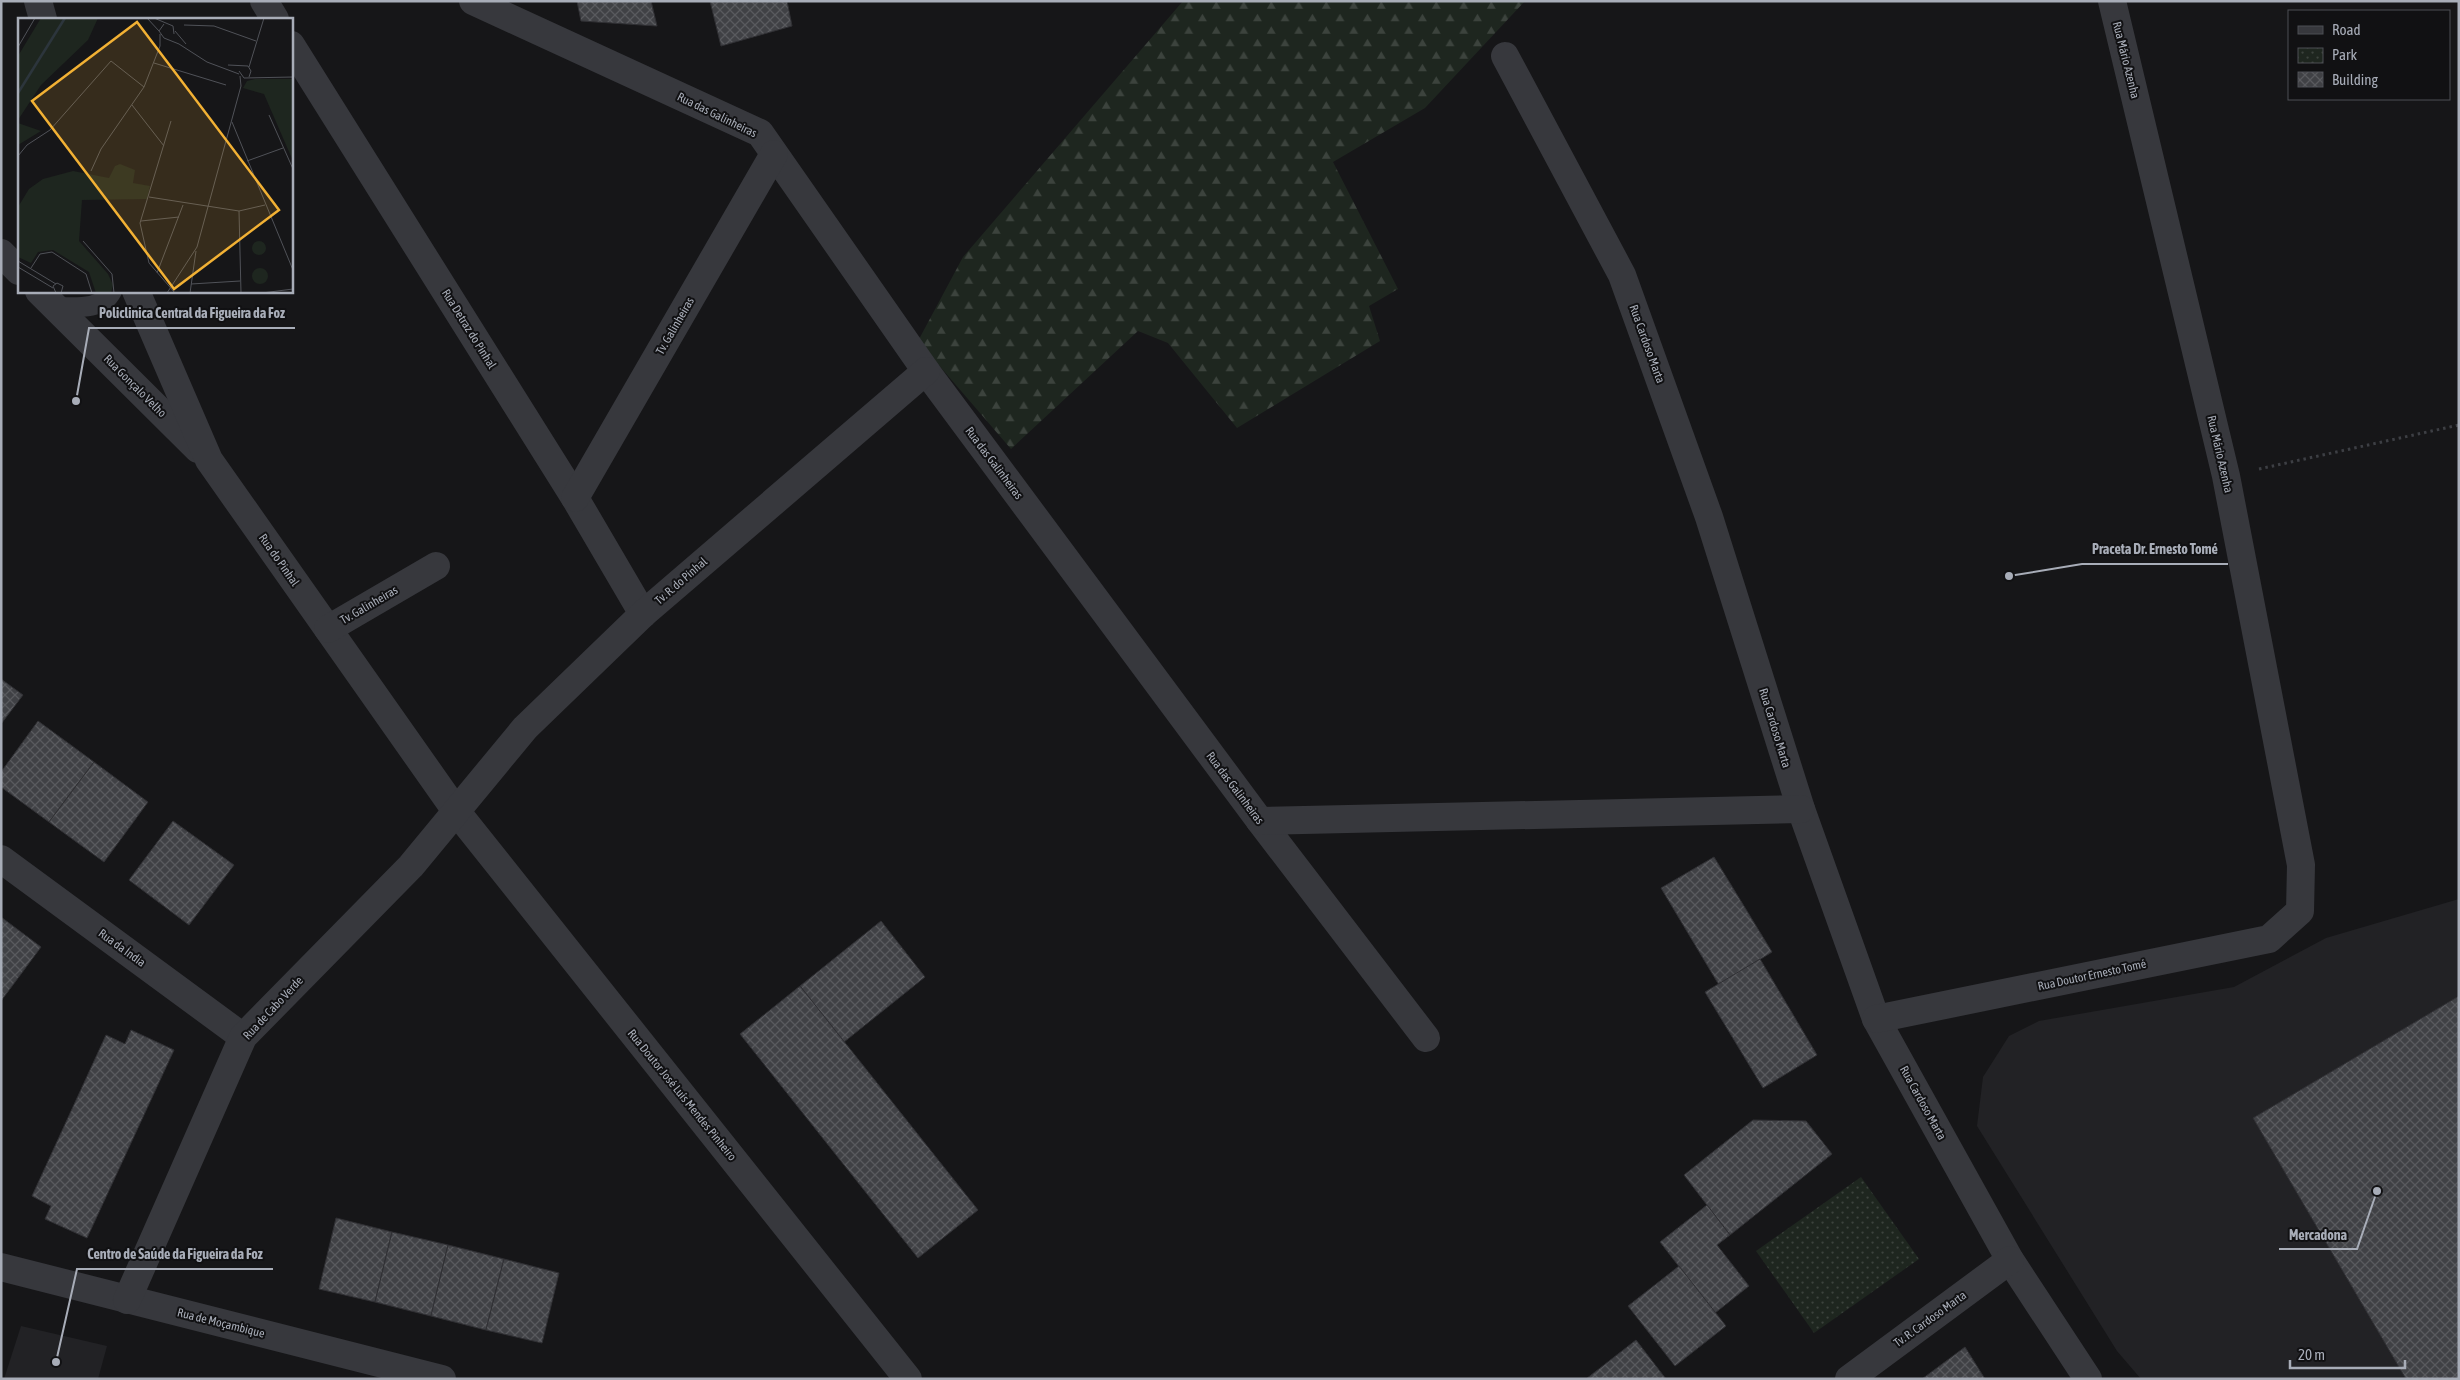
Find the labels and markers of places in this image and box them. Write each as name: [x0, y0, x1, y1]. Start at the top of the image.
callout: Policlinica Central da Figueira da Foz: [89, 299, 295, 328]
callout: Praceta Dr. Ernesto Tomé: [2082, 535, 2228, 564]
callout: Mercadona: [2279, 1220, 2357, 1249]
callout: Centro de Saúde da Figueira da Foz: [77, 1240, 273, 1269]

